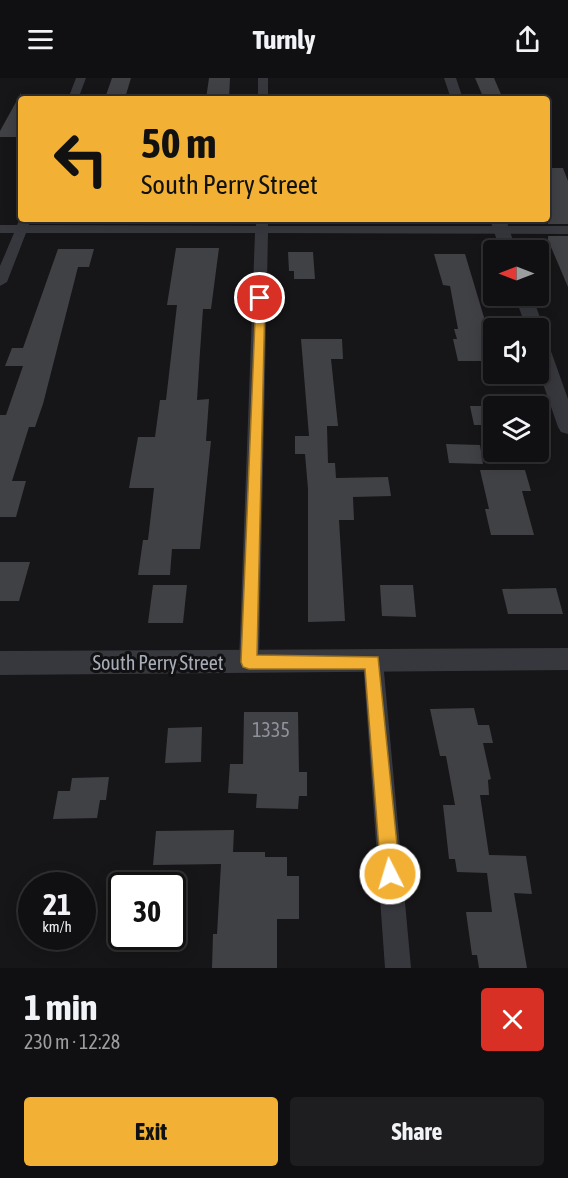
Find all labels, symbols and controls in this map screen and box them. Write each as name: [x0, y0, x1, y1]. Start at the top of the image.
icon: menu: [24, 23, 57, 56]
icon: share: [511, 23, 544, 56]
text: Turnly: [253, 24, 315, 55]
text: 50 m: [141, 119, 216, 167]
icon: left: [42, 120, 120, 198]
text: South Perry Street: [141, 169, 318, 200]
north arrow: [483, 240, 549, 306]
map controls: [483, 240, 549, 462]
pin: [234, 272, 285, 323]
icon: arrive: [243, 281, 276, 314]
button: sound: [483, 318, 549, 384]
button: layers: [483, 396, 549, 462]
street label: South Perry Street: [93, 651, 224, 674]
house number: 1335: [252, 718, 290, 741]
position arrow: [358, 842, 422, 906]
speed limit sign: 30: [108, 872, 186, 950]
text: 21: [43, 887, 71, 921]
text: km/h: [42, 918, 72, 935]
text: 1 min: [24, 986, 98, 1028]
button: close: [481, 988, 544, 1051]
text: 230 m · 12:28: [24, 1030, 120, 1053]
button: Exit: [24, 1097, 278, 1166]
button: Share: [290, 1097, 544, 1166]

